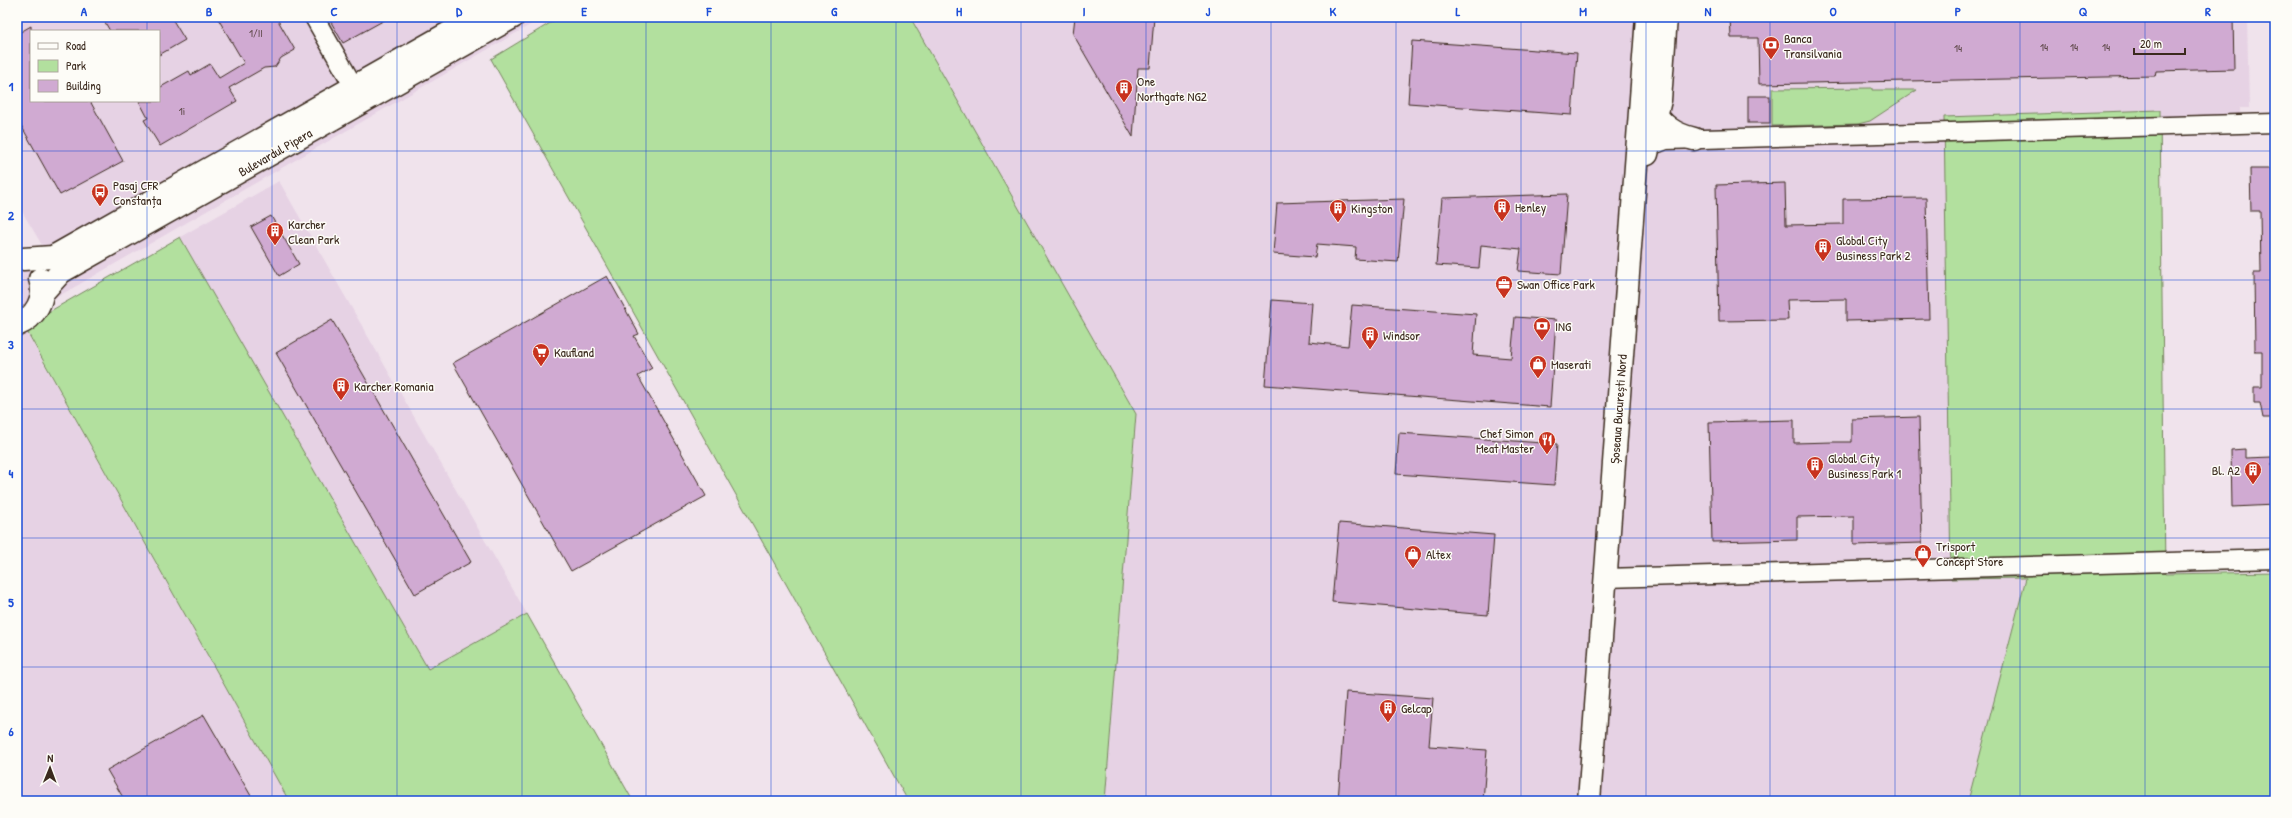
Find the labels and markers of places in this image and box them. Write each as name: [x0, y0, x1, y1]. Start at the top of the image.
place label: Banca Transilvania: [1784, 29, 1842, 62]
bank icon: Banca Transilvania: [1761, 35, 1781, 60]
place label: One Northgate NG2: [1137, 72, 1207, 105]
building icon: One Northgate NG2: [1114, 78, 1134, 103]
place label: Pasaj CFR Constanța: [113, 176, 161, 209]
bus stop icon: Pasaj CFR Constanța: [90, 182, 110, 207]
building icon: Henley: [1492, 197, 1512, 222]
building icon: Kingston: [1328, 198, 1348, 223]
place label: Henley: [1515, 198, 1547, 216]
place label: Kingston: [1351, 199, 1393, 217]
place label: Karcher Clean Park: [288, 215, 340, 248]
building icon: Karcher Clean Park: [265, 221, 285, 246]
place label: Global City Business Park 2: [1836, 231, 1911, 264]
building icon: Global City Business Park 2: [1813, 237, 1833, 262]
office icon: Swan Office Park: [1494, 274, 1514, 299]
place label: Swan Office Park: [1517, 275, 1595, 293]
bank icon: ING: [1532, 316, 1552, 341]
place label: ING: [1555, 317, 1572, 335]
building icon: Windsor: [1360, 325, 1380, 350]
place label: Windsor: [1383, 326, 1420, 344]
supermarket icon: Kaufland: [531, 342, 551, 367]
place label: Kaufland: [554, 343, 594, 361]
shop icon: Maserati: [1528, 354, 1548, 379]
place label: Maserati: [1551, 355, 1592, 373]
building icon: Karcher Romania: [331, 376, 351, 401]
place label: Karcher Romania: [354, 377, 434, 395]
place label: Chef Simon Meat Master: [1476, 424, 1534, 457]
restaurant icon: Chef Simon Meat Master: [1537, 430, 1557, 455]
place label: Global City Business Park 1: [1828, 449, 1901, 482]
building icon: Global City Business Park 1: [1805, 455, 1825, 480]
building icon: Bl. A2: [2243, 460, 2263, 485]
place label: Bl. A2: [2212, 461, 2240, 479]
place label: Trisport Concept Store: [1936, 537, 2003, 570]
shop icon: Trisport Concept Store: [1913, 543, 1933, 568]
shop icon: Altex: [1403, 544, 1423, 569]
place label: Altex: [1426, 545, 1451, 563]
building icon: Gelcap: [1378, 698, 1398, 723]
place label: Gelcap: [1401, 699, 1432, 717]

